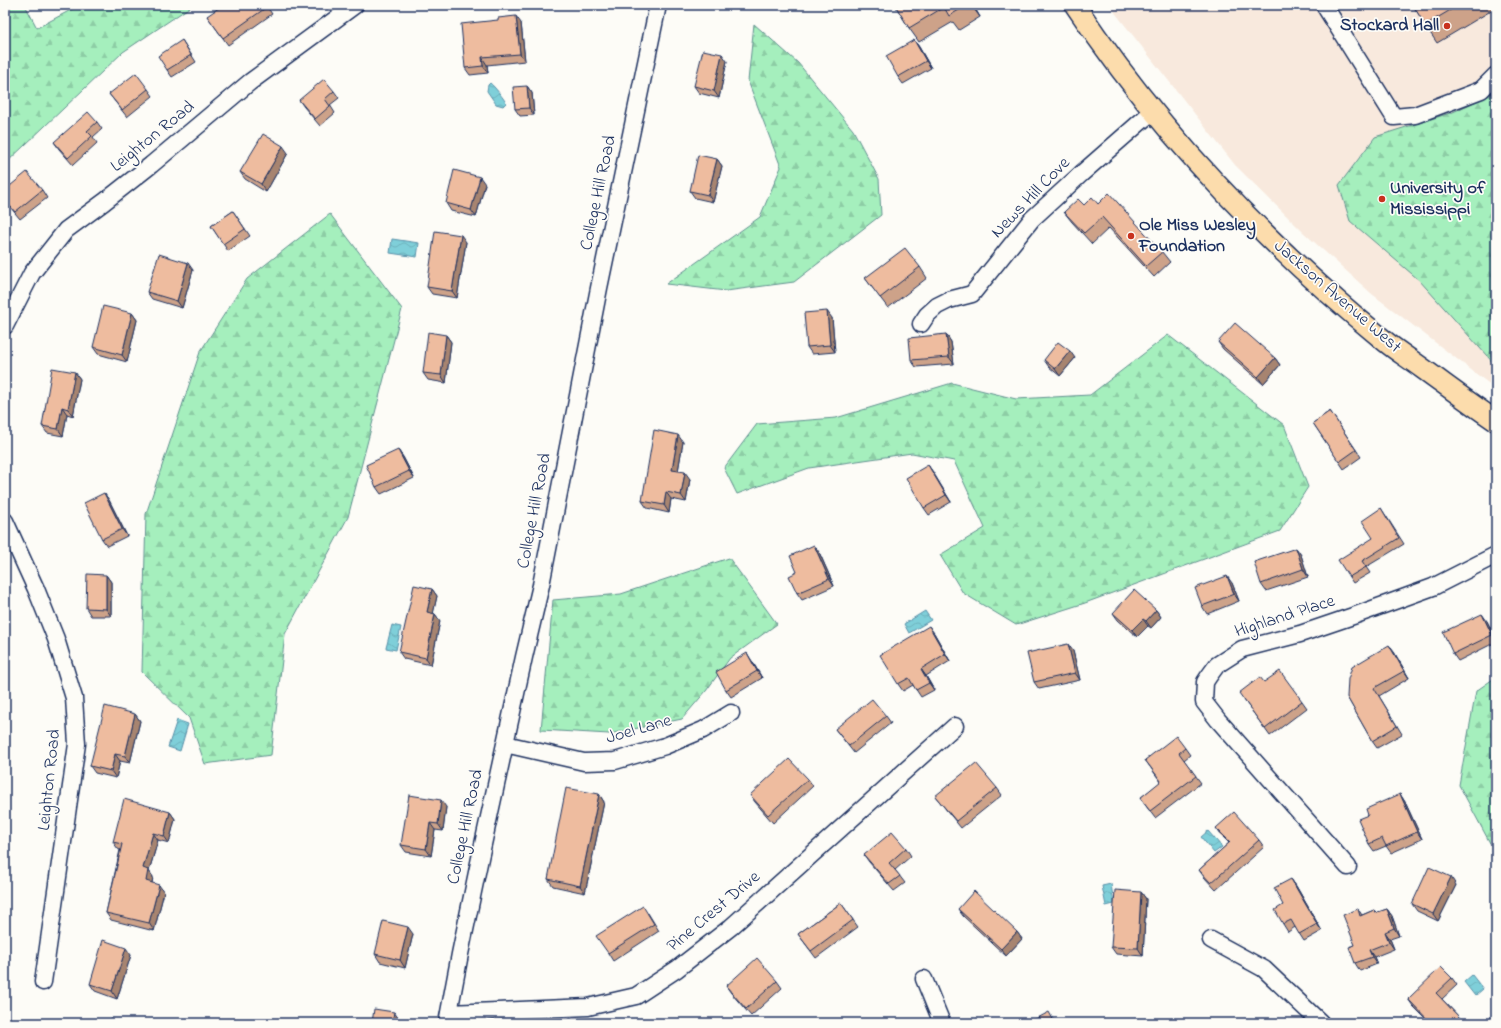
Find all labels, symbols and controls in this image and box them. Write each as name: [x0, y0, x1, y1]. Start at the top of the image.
place label: Stockard Hall: [1340, 13, 1439, 39]
marker: Stockard Hall: [1442, 21, 1452, 31]
street label: Leighton Road: [105, 95, 201, 180]
street label: College Hill Road: [574, 133, 625, 253]
street label: News Hill Cove: [985, 151, 1077, 245]
place label: University of Mississippi: [1390, 176, 1486, 223]
marker: University of Mississippi: [1377, 194, 1387, 204]
place label: Ole Miss Wesley Foundation: [1138, 213, 1256, 260]
marker: Ole Miss Wesley Foundation: [1126, 231, 1136, 241]
street label: Jackson Avenue West: [1267, 234, 1407, 360]
street label: College Hill Road: [511, 451, 560, 571]
street label: Highland Place: [1232, 588, 1340, 646]
street label: Joel Lane: [603, 708, 676, 752]
street label: Leighton Road: [32, 728, 69, 832]
street label: College Hill Road: [441, 767, 492, 887]
street label: Pine Crest Drive: [662, 865, 767, 959]

